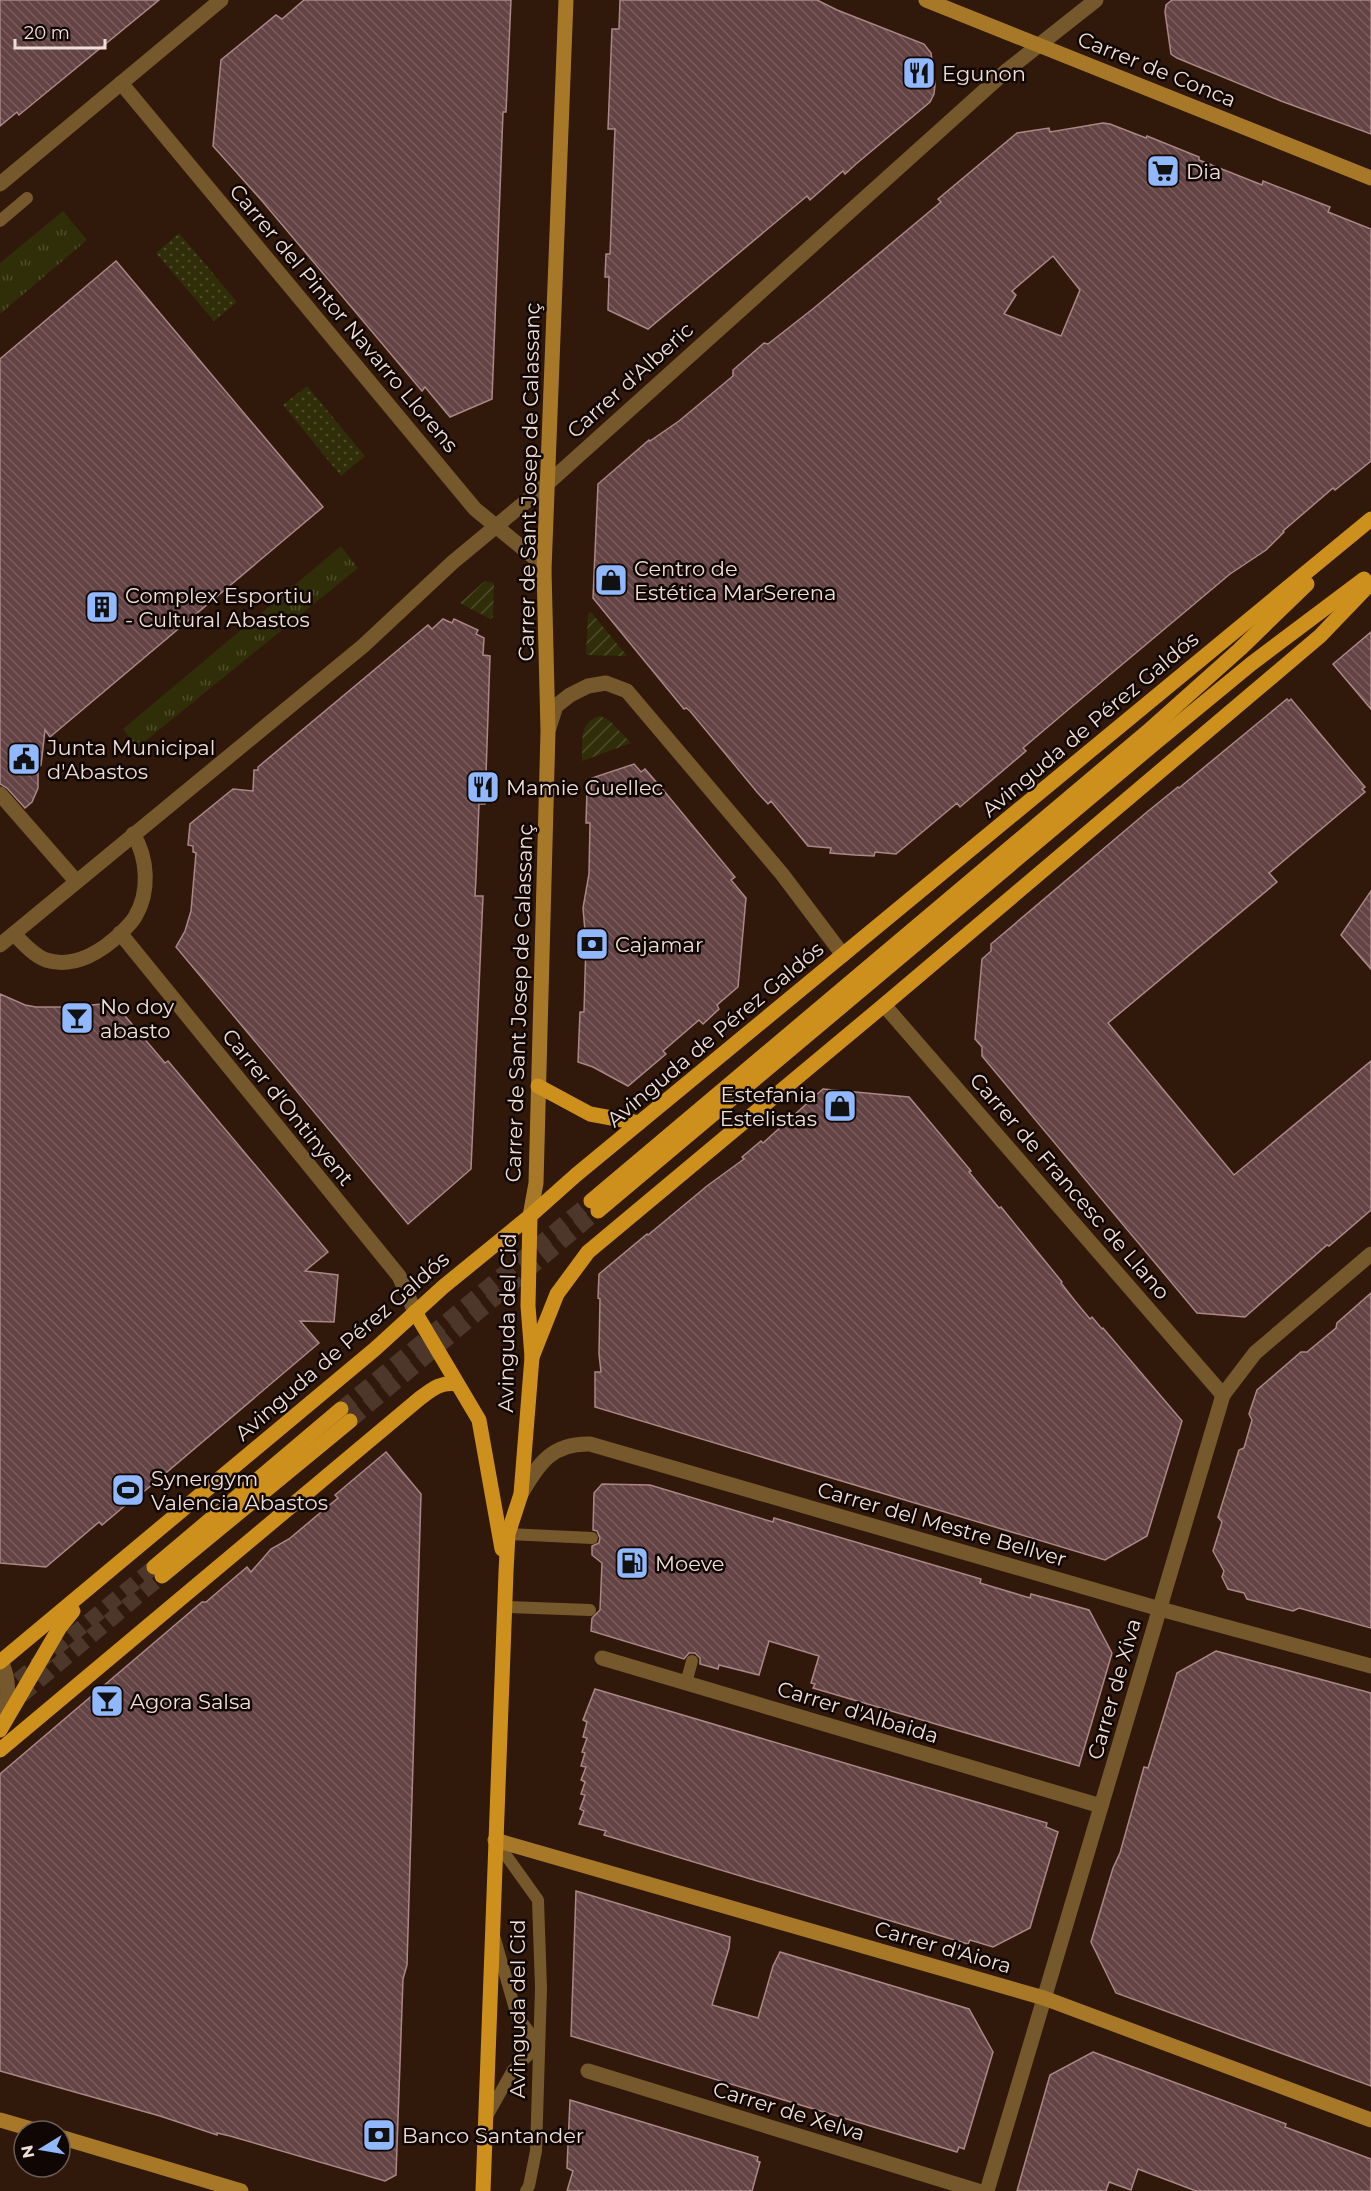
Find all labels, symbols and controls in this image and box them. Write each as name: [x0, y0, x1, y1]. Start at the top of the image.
scale bar: [15, 12, 105, 50]
text: 20 m: [24, 22, 70, 44]
street label: Carrer de Conca: [1074, 26, 1240, 112]
restaurant icon: Egunon: [901, 55, 937, 91]
place label: Egunon: [942, 61, 1026, 86]
supermarket icon: Dia: [1145, 153, 1181, 189]
place label: Dia: [1186, 159, 1221, 184]
street label: Carrer del Pintor Navarro Llorens: [224, 179, 464, 457]
street label: Carrer de Sant Josep de Calassanç: [513, 302, 545, 662]
street label: Carrer d'Alberic: [562, 317, 698, 443]
place label: Centro de Estética MarSerena: [634, 556, 836, 605]
shop icon: Centro de Estética MarSerena: [593, 562, 629, 598]
place label: Complex Esportiu - Cultural Abastos: [125, 583, 312, 632]
building icon: Complex Esportiu - Cultural Abastos: [84, 589, 120, 625]
street label: Avinguda de Pérez Galdós: [977, 626, 1203, 822]
place label: Junta Municipal d'Abastos: [46, 735, 215, 784]
public building icon: Junta Municipal d'Abastos: [6, 741, 42, 777]
restaurant icon: Mamie Guellec: [465, 769, 501, 805]
place label: Mamie Guellec: [506, 775, 663, 800]
street label: Carrer de Sant Josep de Calassanç: [500, 823, 538, 1183]
bank icon: Cajamar: [574, 926, 610, 962]
place label: Cajamar: [615, 932, 703, 957]
street label: Avinguda de Pérez Galdós: [602, 936, 828, 1132]
place label: No doy abasto: [100, 994, 175, 1043]
bar icon: No doy abasto: [59, 1000, 95, 1036]
street label: Carrer d'Ontinyent: [217, 1024, 359, 1190]
street label: Carrer de Francesc de Llano: [965, 1068, 1175, 1304]
place label: Estefania Estelistas: [720, 1082, 817, 1131]
shop icon: Estefania Estelistas: [822, 1088, 858, 1124]
street label: Avinguda del Cid: [493, 1233, 521, 1413]
street label: Avinguda de Pérez Galdós: [230, 1246, 454, 1446]
place label: Synergym Valencia Abastos: [151, 1466, 328, 1515]
sports icon: Synergym Valencia Abastos: [110, 1472, 146, 1508]
street label: Carrer del Mestre Bellver: [815, 1476, 1069, 1572]
fuel station icon: Moeve: [614, 1545, 650, 1581]
place label: Moeve: [655, 1551, 724, 1576]
street label: Carrer de Xiva: [1082, 1616, 1146, 1762]
street label: Carrer d'Albaida: [774, 1676, 942, 1748]
bar icon: Agora Salsa: [89, 1683, 125, 1719]
place label: Agora Salsa: [130, 1689, 252, 1714]
street label: Carrer d'Aiora: [872, 1915, 1014, 1979]
street label: Avinguda del Cid: [505, 1919, 530, 2099]
street label: Carrer de Xelva: [710, 2076, 868, 2146]
bank icon: Banco Santander: [361, 2117, 397, 2153]
north arrow: [12, 2119, 72, 2179]
place label: Banco Santander: [402, 2123, 584, 2148]
text: N: [17, 2144, 38, 2160]

